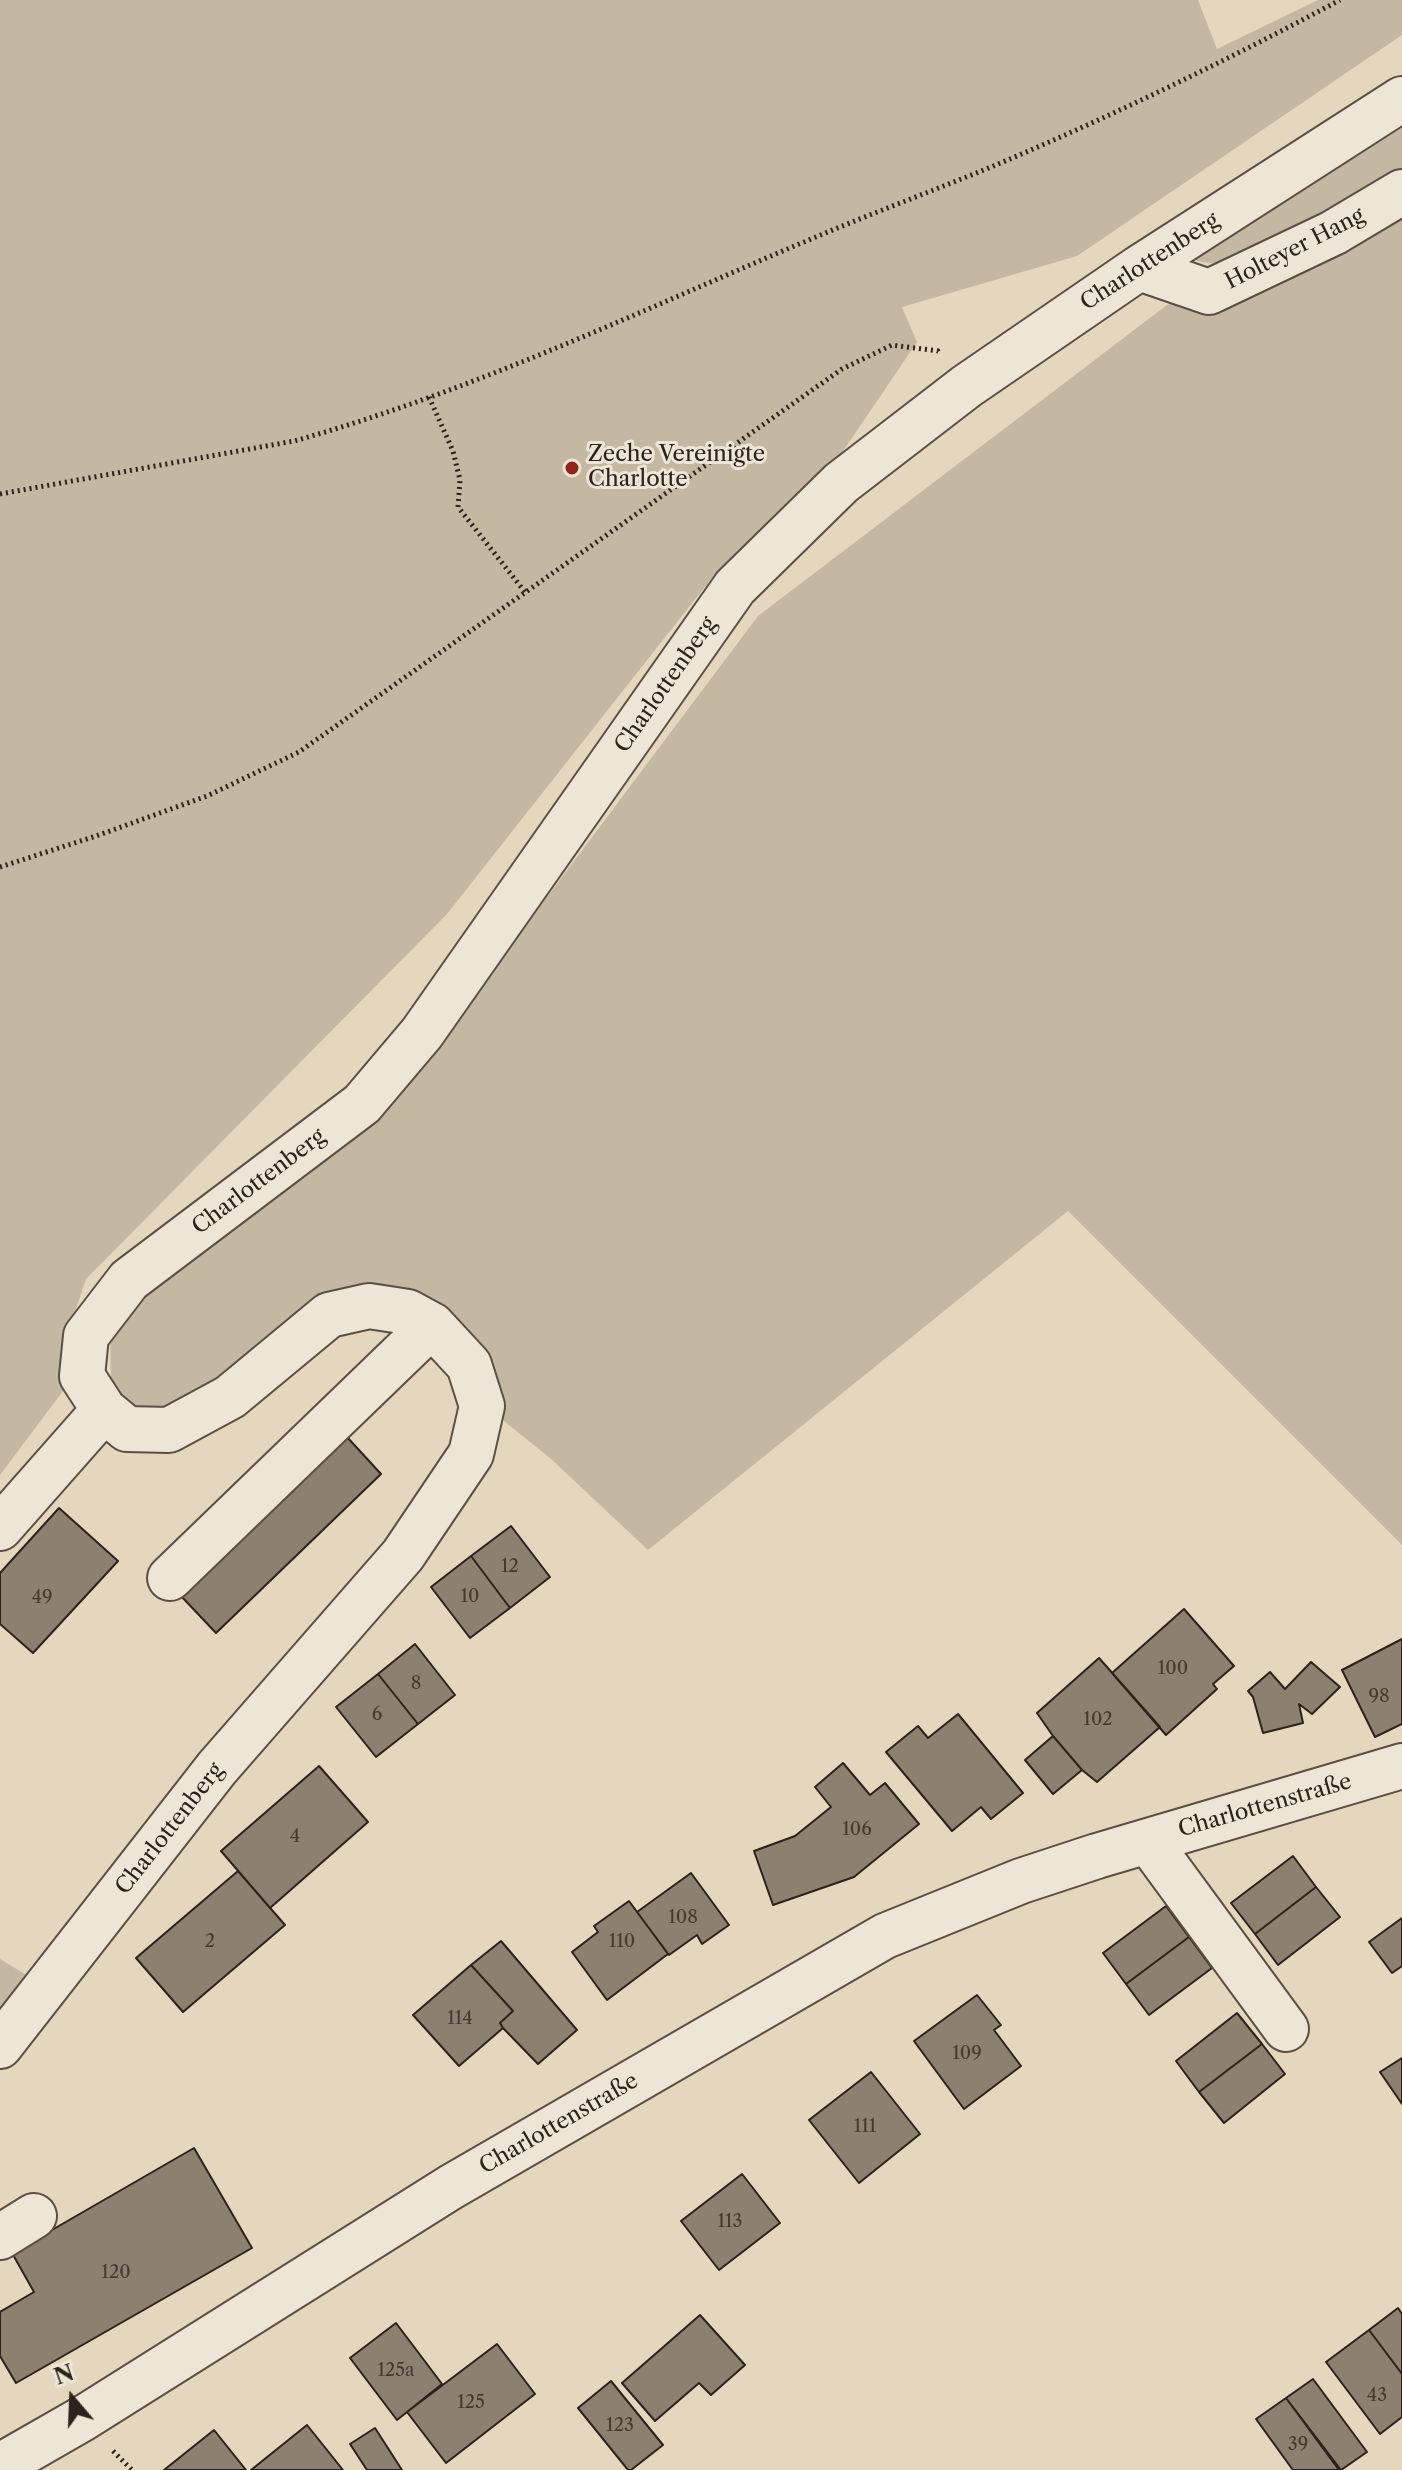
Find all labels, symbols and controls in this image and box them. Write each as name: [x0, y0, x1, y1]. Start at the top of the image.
street label: Holteyer Hang: [1221, 203, 1369, 295]
street label: Charlottenberg: [1076, 207, 1224, 317]
place label: Zeche Vereinigte Charlotte: [588, 442, 765, 494]
marker: Zeche Vereinigte Charlotte: [563, 459, 581, 477]
street label: Charlottenberg: [609, 612, 723, 758]
street label: Charlottenberg: [187, 1123, 331, 1241]
house number: 12: [501, 1556, 519, 1578]
house number: 10: [461, 1586, 479, 1608]
house number: 49: [32, 1587, 52, 1609]
house number: 100: [1158, 1658, 1188, 1680]
house number: 8: [411, 1673, 421, 1695]
house number: 98: [1368, 1686, 1390, 1708]
house number: 6: [372, 1704, 382, 1726]
house number: 102: [1083, 1709, 1113, 1731]
street label: Charlottenberg: [110, 1758, 230, 1900]
street label: Charlottenstraße: [1175, 1769, 1355, 1843]
house number: 106: [842, 1819, 872, 1841]
house number: 4: [290, 1826, 300, 1848]
house number: 108: [668, 1907, 698, 1929]
house number: 2: [205, 1931, 215, 1953]
house number: 110: [609, 1931, 635, 1953]
house number: 114: [447, 2008, 473, 2030]
house number: 109: [952, 2043, 982, 2065]
street label: Charlottenstraße: [475, 2068, 643, 2180]
house number: 111: [854, 2116, 876, 2138]
house number: 113: [717, 2211, 743, 2233]
house number: 120: [101, 2262, 131, 2284]
north arrow: [32, 2358, 112, 2438]
text: N: [51, 2359, 77, 2391]
house number: 125a: [377, 2360, 415, 2382]
house number: 43: [1367, 2385, 1387, 2407]
house number: 125: [457, 2392, 485, 2414]
house number: 123: [606, 2415, 634, 2437]
house number: 39: [1288, 2434, 1308, 2456]

